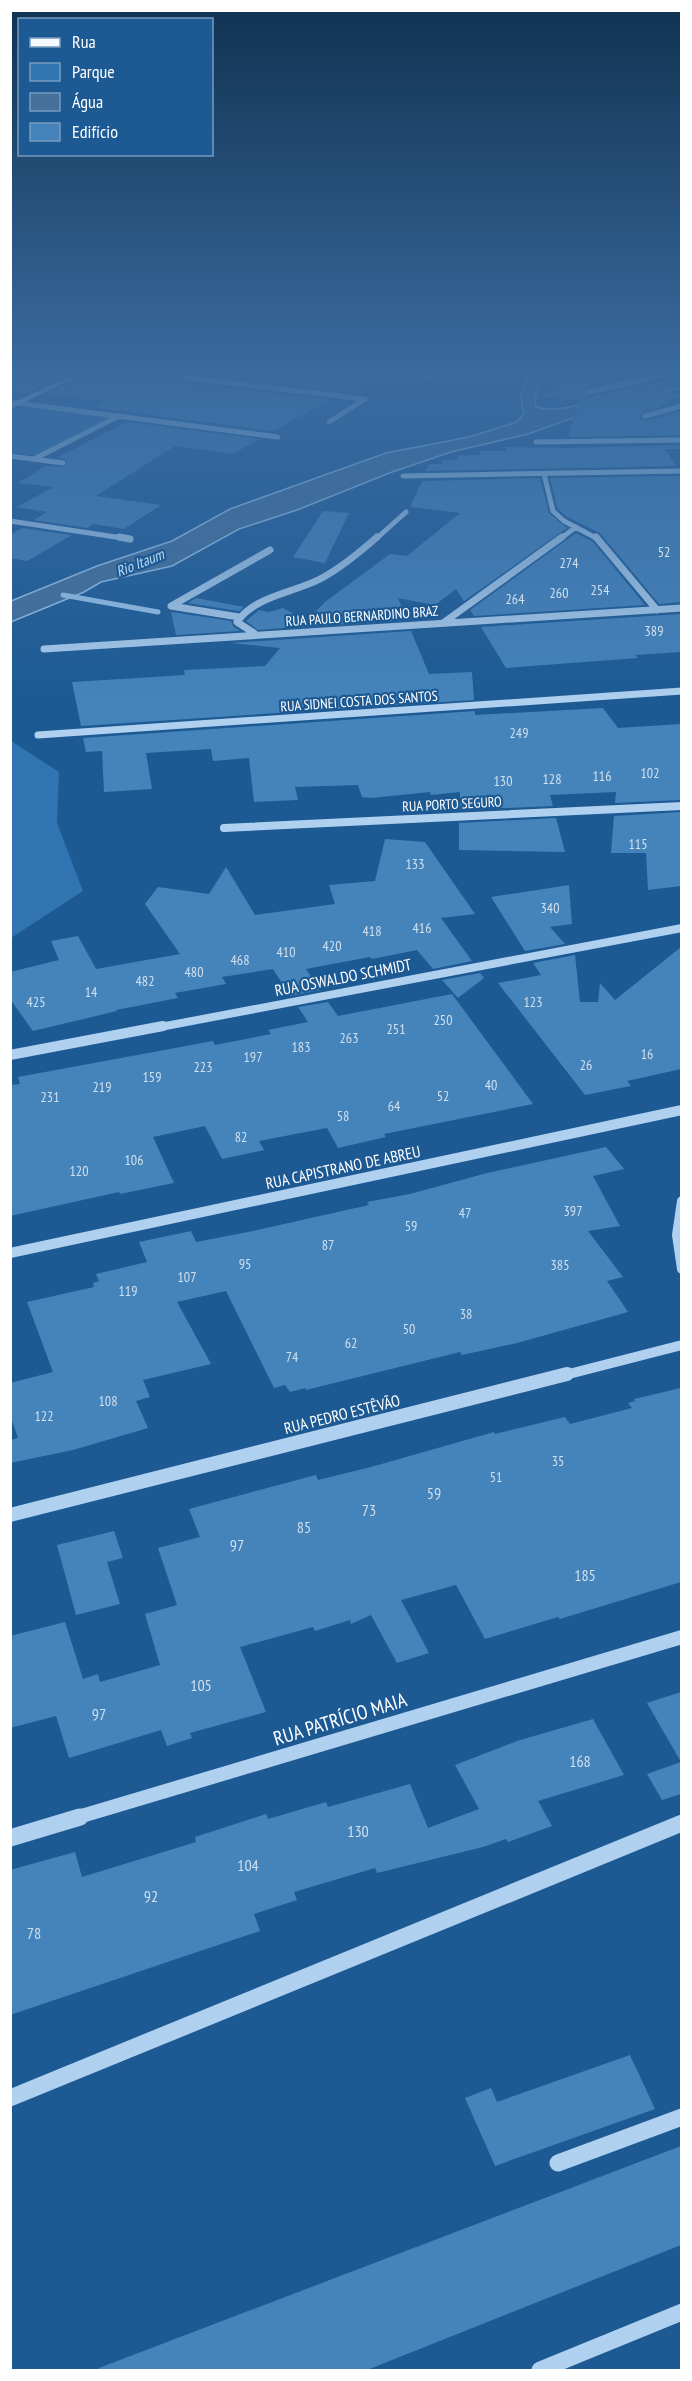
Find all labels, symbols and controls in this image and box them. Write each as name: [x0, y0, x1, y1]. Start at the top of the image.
legend: [18, 18, 213, 156]
text: Rua: [72, 30, 96, 53]
text: Parque: [72, 60, 115, 83]
text: Água: [72, 90, 103, 113]
text: Edifício: [72, 120, 118, 143]
house number: 52: [658, 543, 670, 561]
water label: Rio Itaum: [113, 544, 168, 581]
house number: 274: [560, 554, 579, 572]
house number: 254: [591, 581, 610, 599]
house number: 260: [550, 584, 568, 602]
house number: 264: [506, 590, 525, 608]
street label: RUA PAULO BERNARDINO BRAZ: [285, 602, 439, 630]
house number: 389: [645, 622, 663, 640]
street label: RUA SIDNEI COSTA DOS SANTOS: [280, 687, 438, 715]
house number: 249: [510, 724, 528, 742]
house number: 102: [641, 764, 659, 782]
house number: 116: [593, 767, 611, 785]
house number: 128: [543, 770, 561, 788]
house number: 130: [494, 772, 512, 790]
street label: RUA PORTO SEGURO: [402, 792, 503, 816]
house number: 115: [629, 835, 647, 853]
house number: 133: [406, 855, 424, 873]
house number: 340: [541, 899, 559, 917]
house number: 416: [413, 919, 431, 937]
house number: 418: [363, 922, 381, 940]
house number: 420: [323, 937, 341, 955]
house number: 410: [277, 943, 295, 961]
house number: 468: [231, 951, 249, 969]
street label: RUA OSWALDO SCHMIDT: [273, 954, 413, 1000]
house number: 480: [185, 963, 203, 981]
house number: 482: [136, 972, 154, 990]
house number: 14: [85, 983, 98, 1001]
house number: 425: [27, 993, 45, 1011]
house number: 123: [524, 993, 542, 1011]
house number: 250: [434, 1011, 452, 1029]
house number: 251: [387, 1020, 405, 1038]
house number: 263: [340, 1029, 358, 1047]
house number: 183: [292, 1038, 310, 1056]
house number: 16: [641, 1045, 653, 1063]
house number: 197: [244, 1048, 262, 1066]
house number: 26: [580, 1056, 592, 1074]
house number: 223: [194, 1058, 212, 1076]
house number: 159: [143, 1068, 161, 1086]
house number: 40: [485, 1076, 497, 1094]
house number: 219: [93, 1078, 111, 1096]
house number: 52: [437, 1087, 449, 1105]
house number: 231: [41, 1088, 59, 1106]
house number: 64: [388, 1097, 401, 1115]
house number: 58: [337, 1107, 349, 1125]
house number: 82: [235, 1128, 247, 1146]
street label: RUA CAPISTRANO DE ABREU: [264, 1141, 422, 1193]
house number: 106: [125, 1151, 143, 1169]
house number: 120: [70, 1162, 88, 1180]
house number: 397: [564, 1202, 582, 1220]
house number: 47: [459, 1204, 471, 1222]
house number: 59: [405, 1217, 417, 1235]
house number: 87: [322, 1236, 334, 1254]
house number: 95: [239, 1255, 251, 1273]
house number: 385: [551, 1256, 569, 1274]
house number: 107: [178, 1268, 196, 1286]
house number: 119: [119, 1282, 137, 1300]
house number: 38: [460, 1305, 472, 1323]
house number: 50: [403, 1320, 415, 1338]
house number: 62: [345, 1334, 357, 1352]
house number: 74: [286, 1348, 299, 1366]
street label: RUA PEDRO ESTÊVÃO: [282, 1390, 402, 1438]
house number: 108: [99, 1392, 117, 1410]
house number: 122: [35, 1407, 53, 1425]
house number: 35: [552, 1452, 564, 1470]
house number: 51: [490, 1468, 502, 1486]
house number: 59: [427, 1483, 441, 1503]
house number: 73: [362, 1500, 376, 1520]
house number: 85: [297, 1517, 311, 1537]
house number: 97: [230, 1535, 244, 1555]
house number: 185: [574, 1565, 596, 1585]
house number: 105: [190, 1675, 212, 1695]
street label: RUA PATRÍCIO MAIA: [270, 1686, 410, 1752]
house number: 97: [92, 1704, 106, 1724]
house number: 168: [569, 1751, 591, 1771]
house number: 130: [347, 1821, 369, 1841]
house number: 104: [237, 1855, 259, 1875]
house number: 92: [144, 1886, 158, 1906]
house number: 78: [27, 1923, 41, 1943]

